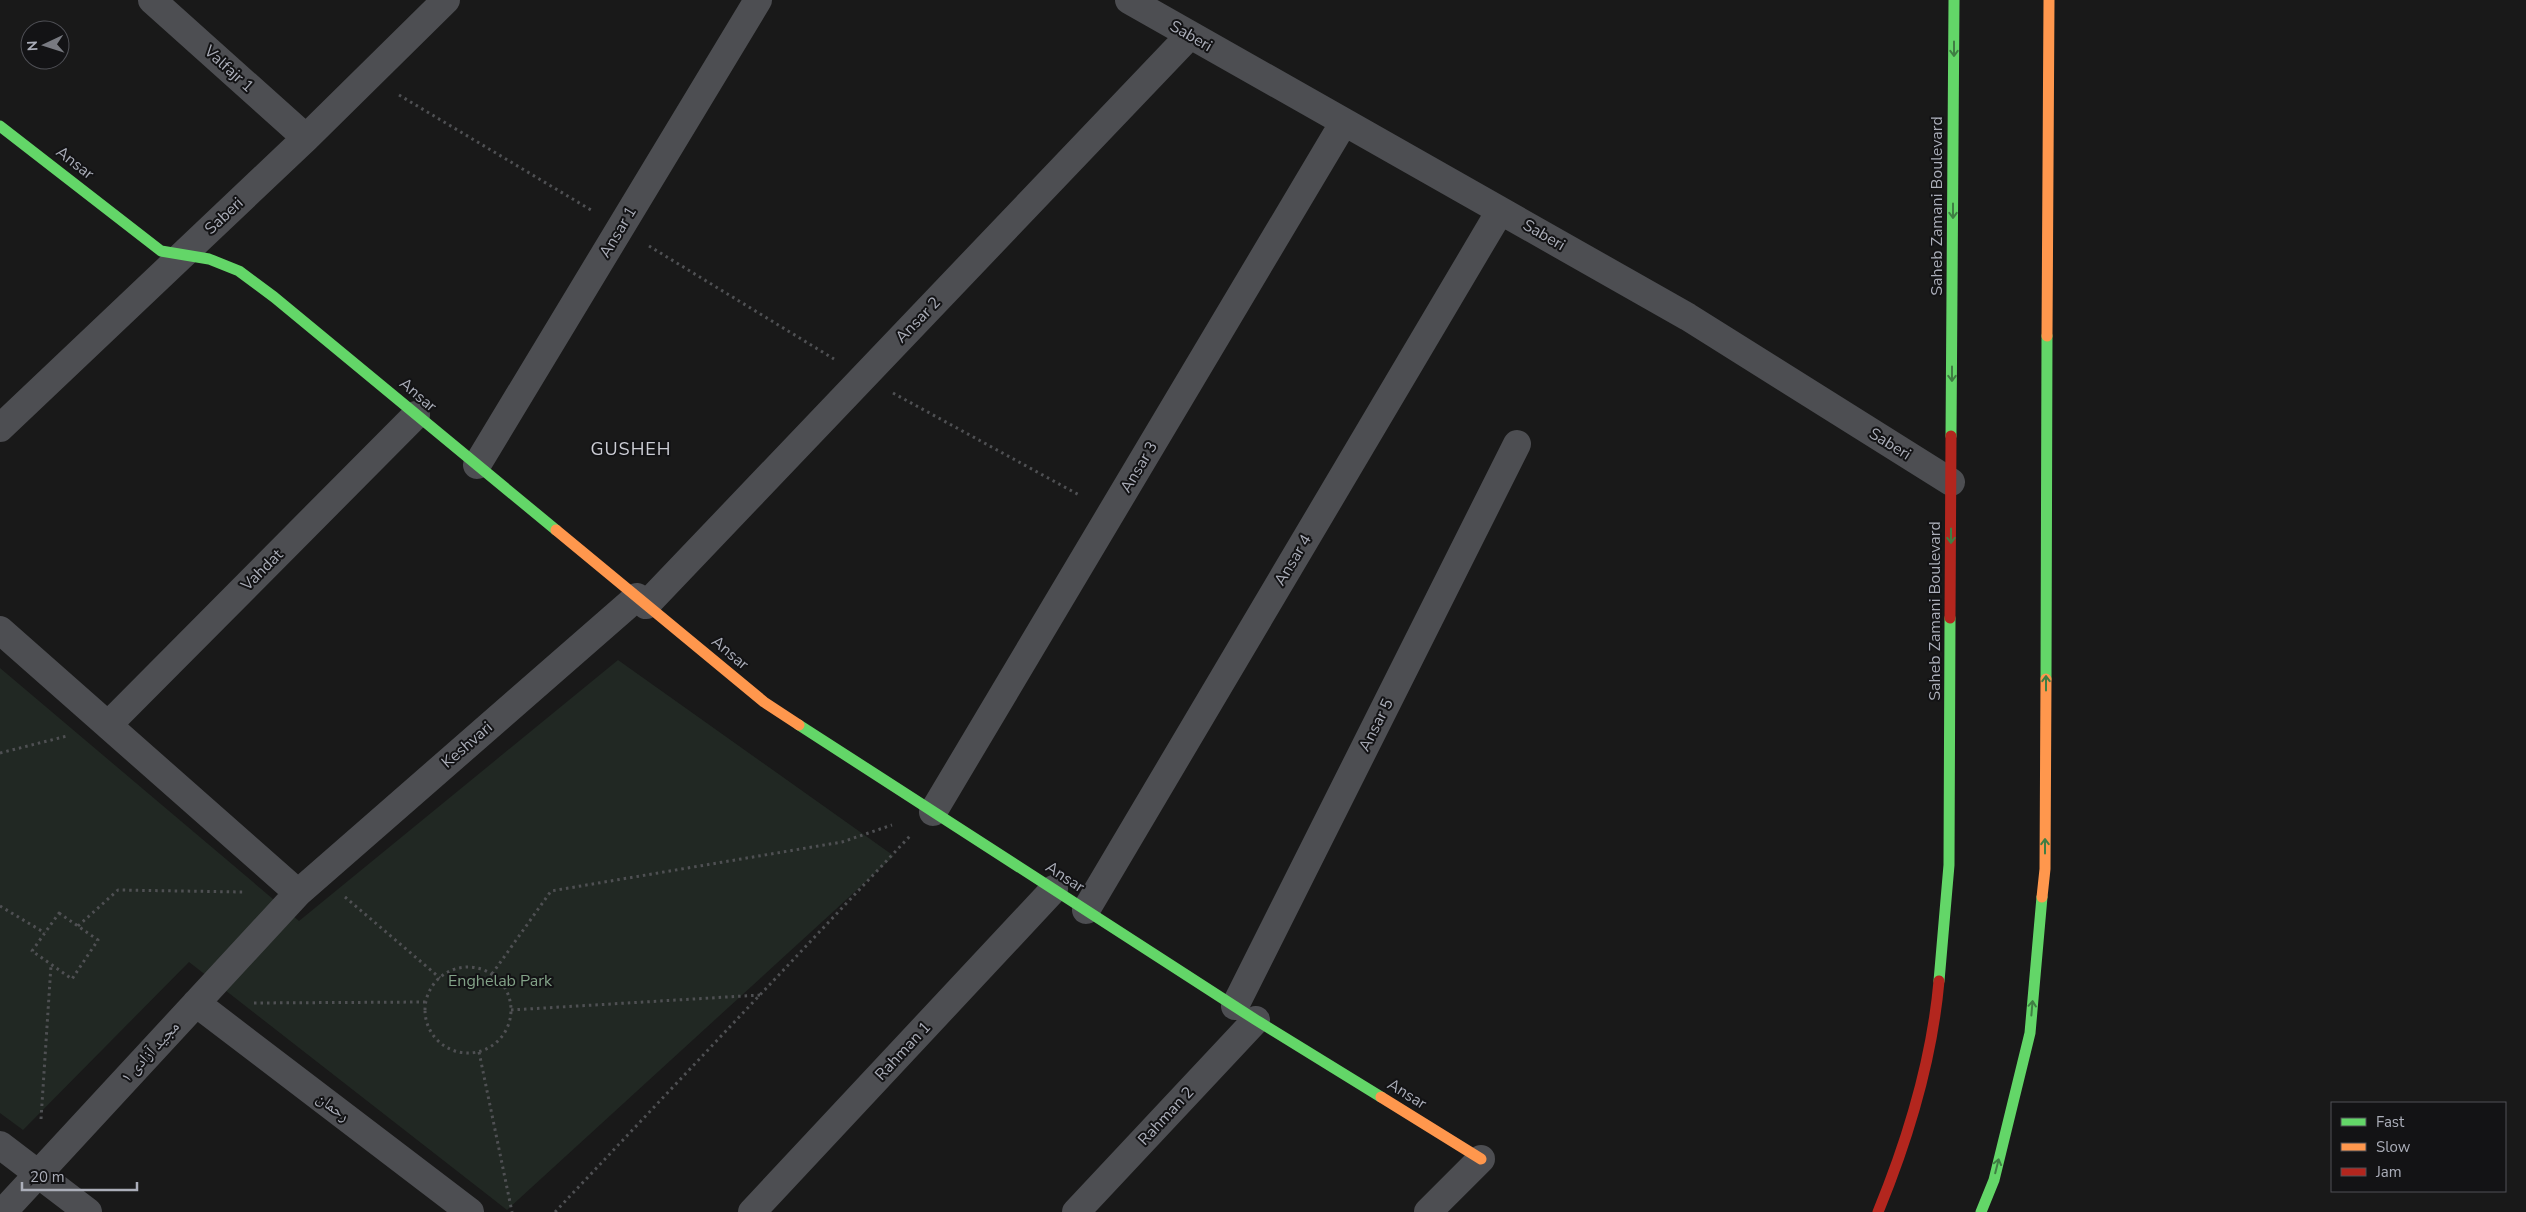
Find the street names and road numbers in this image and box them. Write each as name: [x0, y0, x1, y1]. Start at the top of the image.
street label: Saberi: [1166, 15, 1216, 57]
street label: Valfajr 1: [199, 40, 259, 97]
street label: Saheb Zamani Boulevard: [1926, 116, 1948, 296]
street label: Ansar: [51, 141, 99, 185]
street label: Saberi: [200, 192, 248, 240]
street label: Ansar 1: [594, 202, 642, 262]
street label: Saberi: [1519, 214, 1569, 256]
street label: Ansar 2: [891, 292, 945, 348]
street label: Ansar: [395, 373, 442, 417]
street label: Saberi: [1865, 423, 1915, 465]
street label: Ansar 3: [1115, 437, 1163, 497]
street label: Saheb Zamani Boulevard: [1924, 521, 1946, 701]
street label: Ansar 4: [1269, 530, 1317, 590]
street label: Vahdat: [235, 544, 288, 597]
street label: Ansar: [707, 631, 754, 675]
street label: Ansar 5: [1353, 695, 1399, 755]
street label: Keshvari: [437, 717, 497, 773]
street label: Ansar: [1041, 856, 1089, 898]
street label: مجید آزادی ۱: [116, 1016, 184, 1088]
street label: Rahman 1: [870, 1017, 936, 1085]
street label: Ansar: [1383, 1073, 1431, 1115]
street label: Rahman 2: [1133, 1082, 1199, 1150]
street label: رحمان: [312, 1087, 354, 1127]

